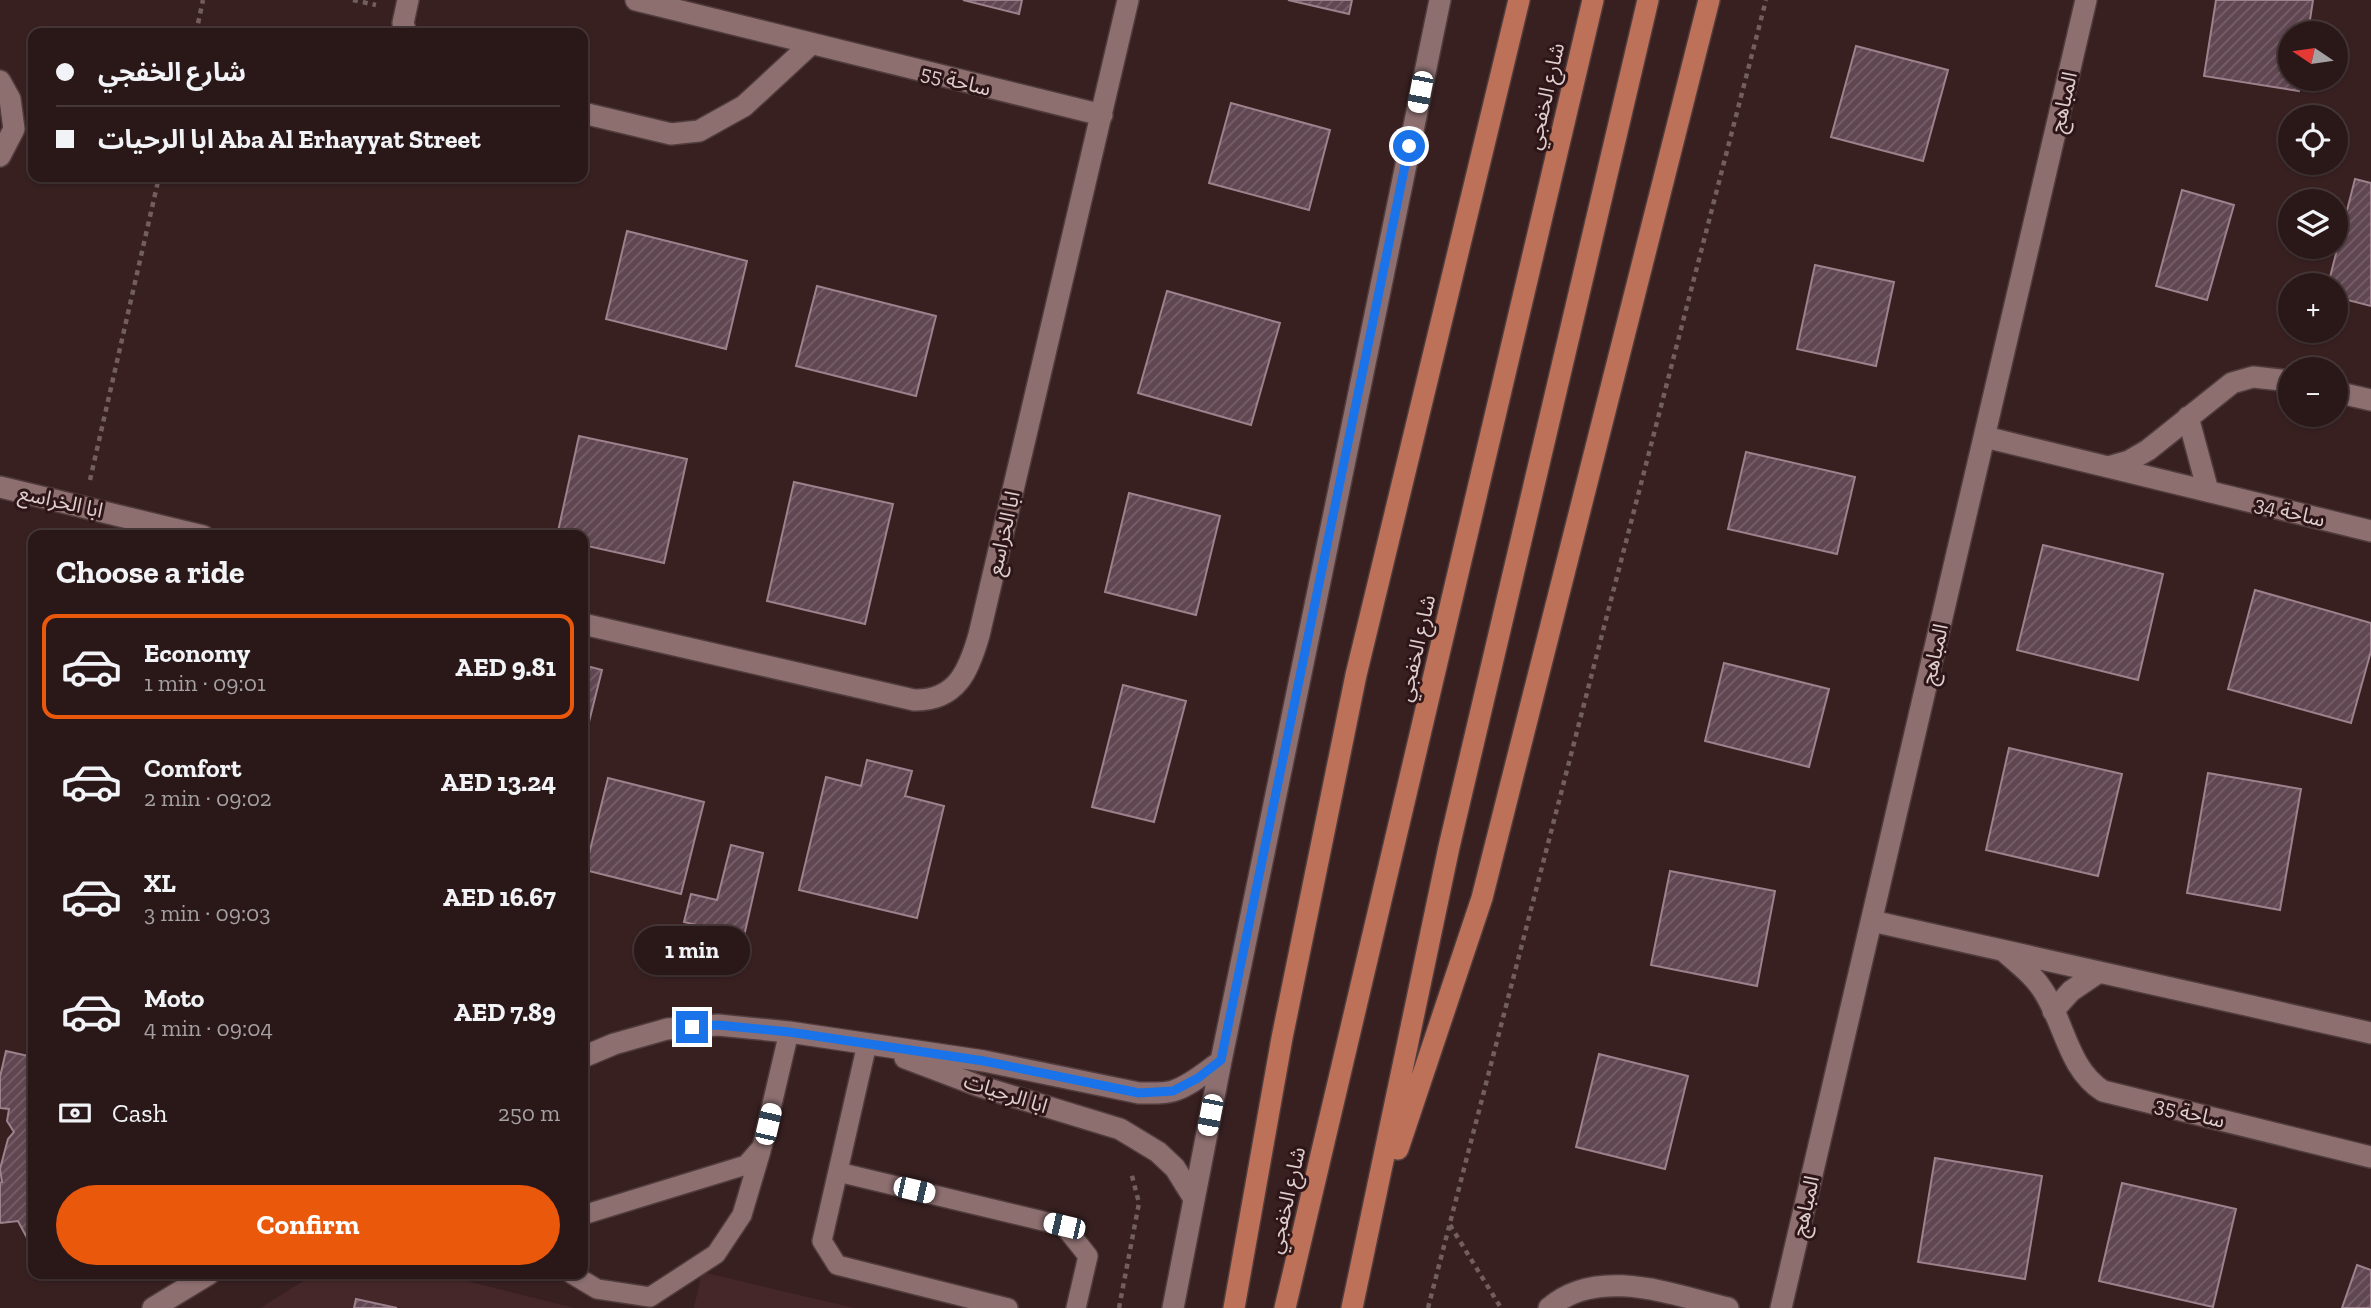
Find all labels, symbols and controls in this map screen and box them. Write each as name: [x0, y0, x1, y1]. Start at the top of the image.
north arrow: [2278, 21, 2348, 91]
map controls: [2278, 21, 2348, 427]
street label: شارع الخفجي: [1521, 40, 1573, 153]
text: شارع الخفجي: [98, 56, 246, 88]
street label: ساحة 55: [918, 59, 994, 101]
car: [1406, 69, 1435, 115]
street label: المباهج: [2044, 69, 2085, 135]
button: locate: [2278, 105, 2348, 175]
text: ابا الرحيات Aba Al Erhayyat Street: [98, 123, 480, 155]
route start: [1393, 130, 1425, 162]
button: layers: [2278, 189, 2348, 259]
button: +: [2278, 273, 2348, 343]
button: −: [2278, 357, 2348, 427]
street label: ابا الخراسع: [16, 479, 106, 526]
street label: ابا الخراسع: [981, 488, 1028, 578]
street label: ساحة 34: [2252, 490, 2328, 532]
text: Choose a ride: [56, 553, 244, 591]
street label: شارع الخفجي: [1392, 592, 1444, 705]
street label: المباهج: [1915, 621, 1956, 687]
icon: car: [60, 635, 123, 698]
text: Economy: [144, 637, 250, 669]
text: AED 9.81: [455, 651, 556, 683]
text: 1 min · 09:01: [144, 669, 266, 697]
icon: car: [60, 750, 123, 813]
text: Comfort: [144, 752, 241, 784]
text: AED 13.24: [441, 766, 556, 798]
text: 2 min · 09:02: [144, 784, 272, 812]
icon: car: [60, 865, 123, 928]
text: XL: [144, 867, 176, 899]
text: AED 16.67: [443, 881, 556, 913]
text: 3 min · 09:03: [144, 899, 271, 927]
callout: 1 min: [634, 926, 750, 974]
text: 1 min: [665, 936, 719, 964]
icon: car: [60, 980, 123, 1043]
text: Moto: [144, 982, 204, 1014]
text: AED 7.89: [454, 996, 556, 1028]
route end: [676, 1011, 708, 1043]
text: 4 min · 09:04: [144, 1014, 273, 1042]
street label: ابا الرحيات: [961, 1068, 1051, 1118]
street label: ساحة 35: [2153, 1091, 2227, 1133]
car: [1196, 1092, 1225, 1138]
icon: cash: [56, 1094, 94, 1132]
text: Cash: [112, 1097, 167, 1129]
text: 250 m: [498, 1099, 560, 1127]
car: [754, 1101, 783, 1147]
street label: شارع الخفجي: [1262, 1144, 1314, 1257]
street label: المباهج: [1786, 1173, 1827, 1239]
car: [892, 1175, 937, 1205]
button: Confirm: [56, 1185, 560, 1265]
car: [1042, 1211, 1087, 1241]

